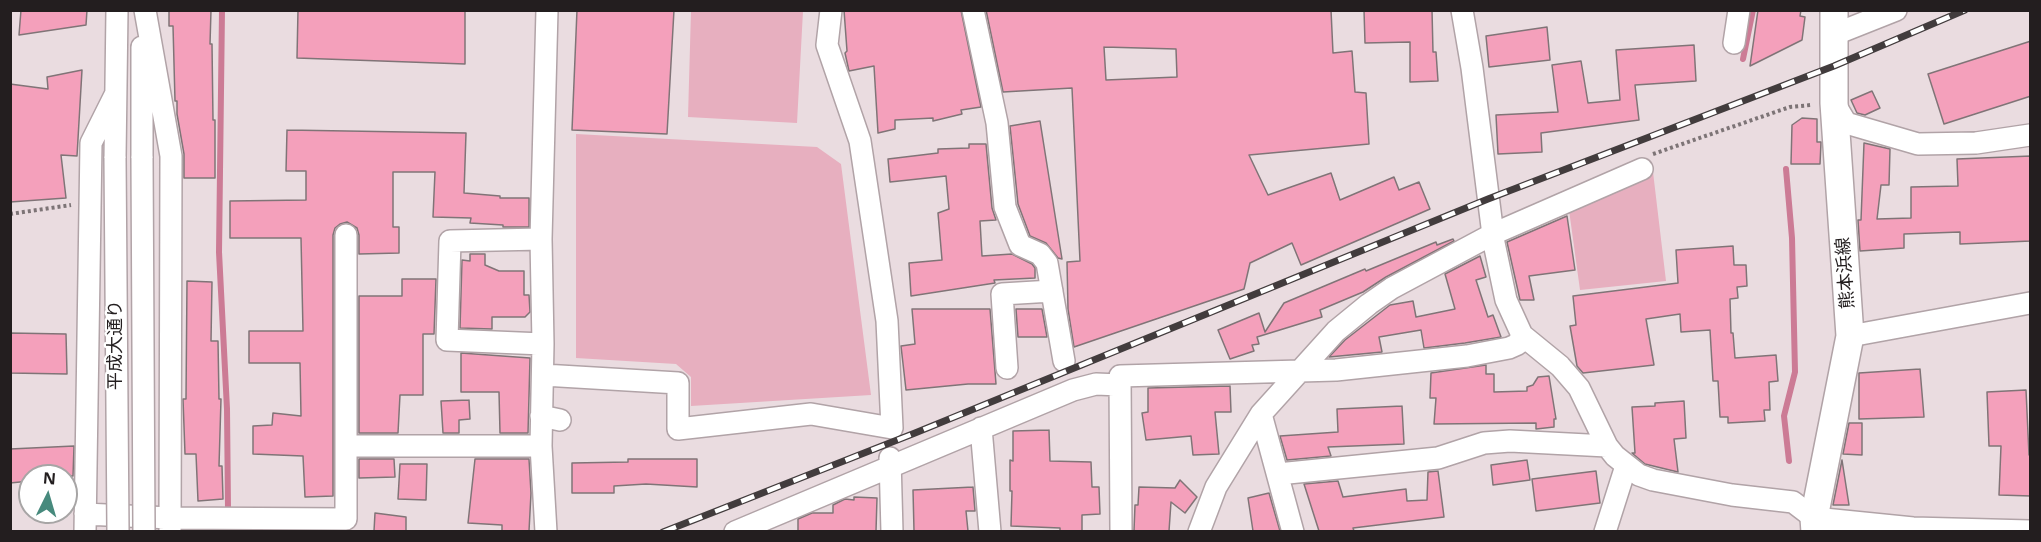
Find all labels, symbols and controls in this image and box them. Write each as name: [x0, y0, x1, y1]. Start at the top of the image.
street label: 熊本浜線: [1833, 236, 1859, 310]
street label: 平成大通り: [105, 300, 127, 390]
north arrow: [18, 464, 78, 524]
text: N: [42, 467, 57, 490]

